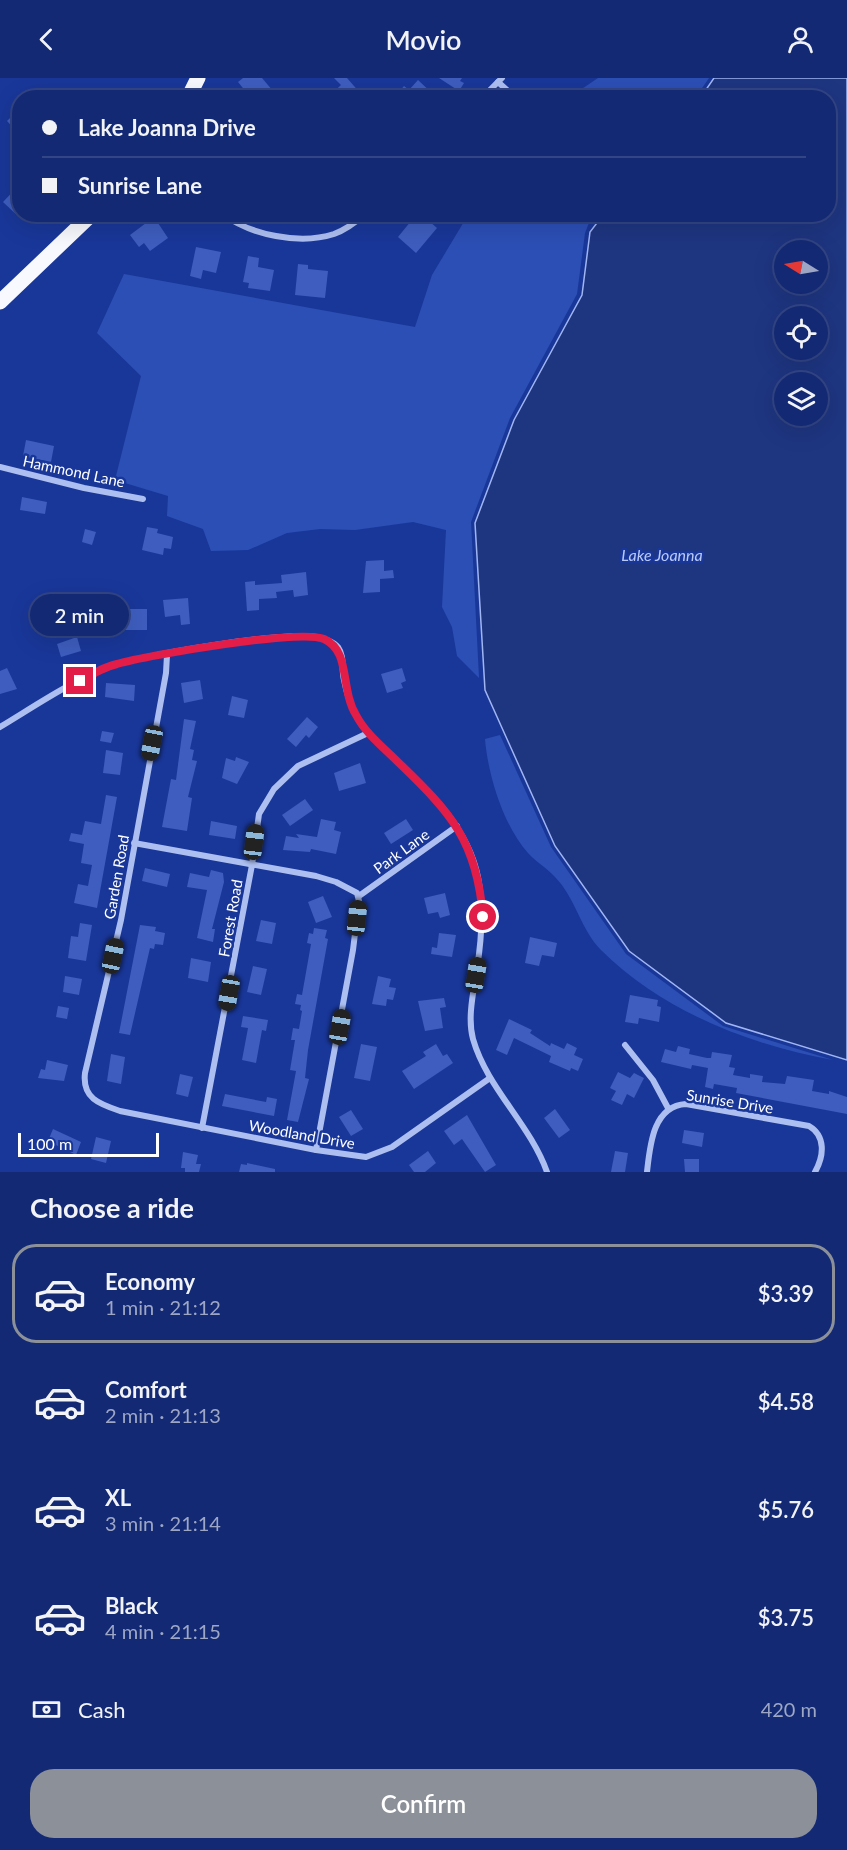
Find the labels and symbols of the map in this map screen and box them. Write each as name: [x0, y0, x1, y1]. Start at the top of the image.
north arrow: [774, 240, 828, 294]
street label: Hammond Lane: [21, 451, 127, 491]
water label: Lake Joanna: [621, 545, 703, 564]
callout: 2 min: [31, 594, 130, 636]
route end: [66, 667, 93, 694]
car: [140, 724, 164, 762]
car: [243, 823, 265, 861]
street label: Park Lane: [370, 825, 432, 877]
street label: Garden Road: [100, 833, 132, 921]
street label: Forest Road: [214, 878, 246, 958]
car: [346, 899, 368, 937]
route start: [469, 903, 496, 930]
car: [100, 937, 126, 975]
car: [464, 956, 488, 994]
car: [217, 974, 241, 1012]
car: [328, 1008, 352, 1046]
street label: Sunrise Drive: [685, 1085, 775, 1117]
street label: Woodland Drive: [248, 1116, 357, 1152]
scale bar: [18, 1130, 159, 1158]

